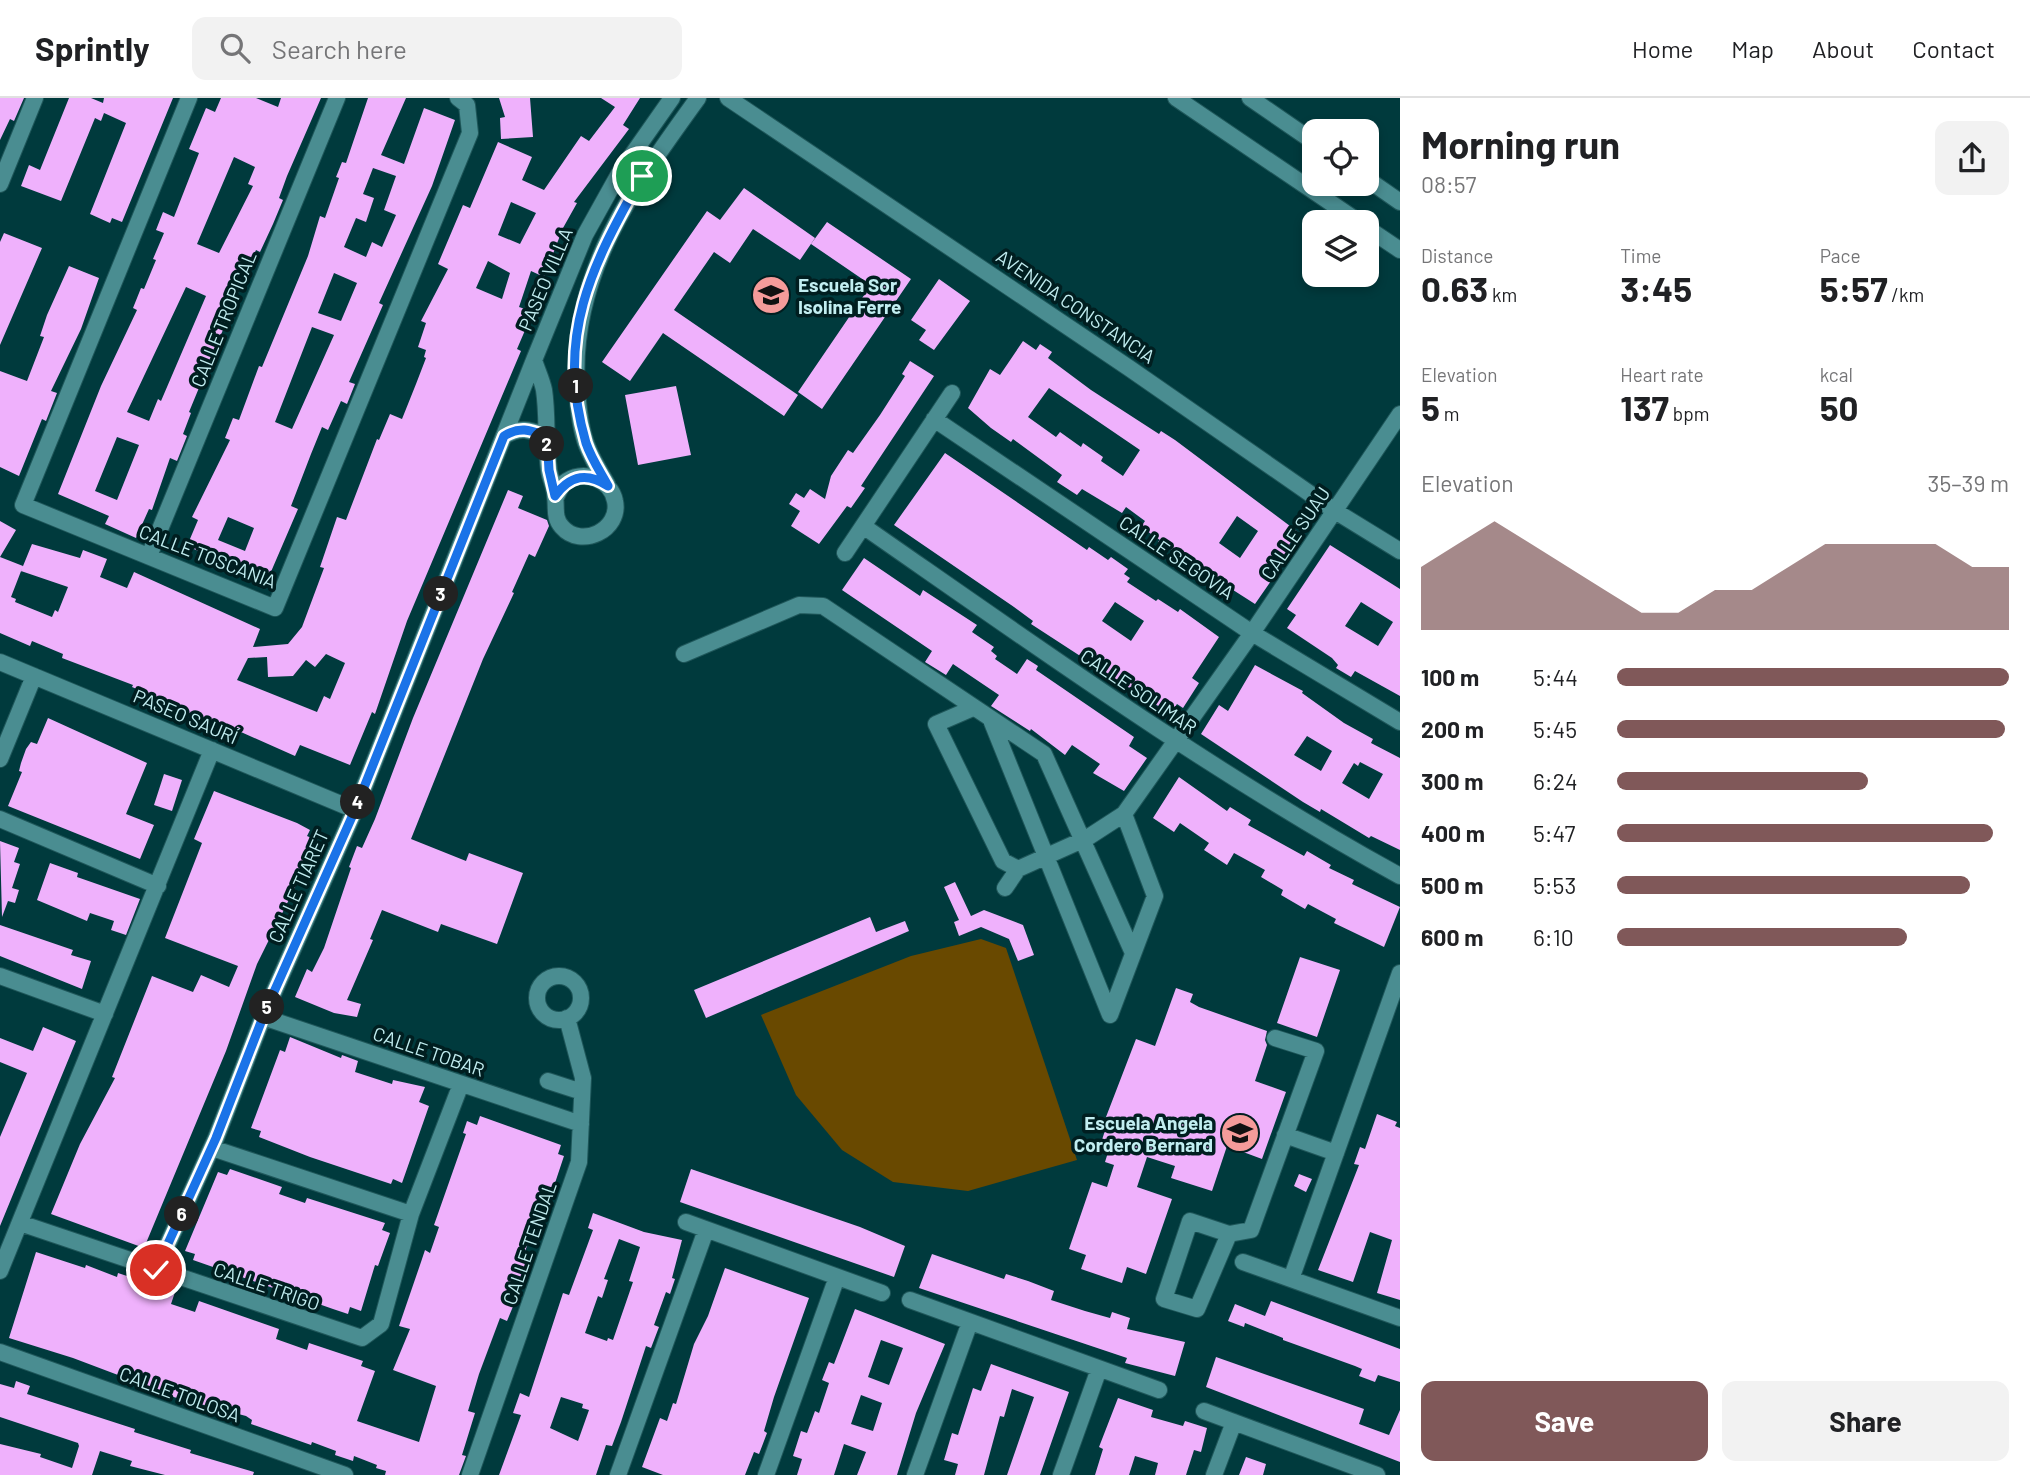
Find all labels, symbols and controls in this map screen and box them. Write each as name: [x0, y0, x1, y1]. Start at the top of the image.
search box: [192, 17, 682, 80]
text: Sprintly: [35, 28, 150, 68]
icon: search: [216, 29, 254, 67]
text: Search here: [272, 33, 407, 64]
text: Home: [1632, 34, 1693, 63]
text: Map: [1731, 34, 1774, 63]
text: About: [1812, 34, 1874, 63]
text: Contact: [1912, 34, 1995, 63]
map controls: [1302, 119, 1379, 287]
button: locate: [1302, 119, 1379, 196]
text: Morning run: [1421, 121, 1620, 167]
button: share: [1935, 121, 2009, 195]
pin: [612, 146, 672, 206]
icon: arrive: [623, 157, 661, 195]
text: 08:57: [1421, 170, 1476, 198]
button: layers: [1302, 210, 1379, 287]
street label: PASEO VILLA: [513, 224, 577, 334]
street label: AVENIDA CONSTANCIA: [992, 244, 1160, 368]
text: Distance: [1421, 244, 1493, 267]
text: Time: [1620, 244, 1661, 267]
text: Pace: [1820, 244, 1861, 267]
street label: CALLE TROPICAL: [185, 248, 261, 390]
text: 0.63: [1421, 267, 1488, 309]
text: 3:45: [1620, 267, 1692, 309]
text: 5:57: [1820, 267, 1888, 309]
place label: Escuela Sor Isolina Ferre: [798, 273, 901, 318]
school or university icon: Escuela Sor Isolina Ferre: [750, 274, 792, 316]
text: km: [1488, 283, 1517, 306]
text: /km: [1888, 283, 1924, 306]
text: Elevation: [1421, 363, 1498, 386]
text: Heart rate: [1620, 363, 1704, 386]
text: kcal: [1820, 363, 1853, 386]
pin: 1: [558, 368, 594, 404]
text: 1: [572, 374, 579, 397]
text: 5: [1421, 386, 1440, 428]
text: 137: [1620, 386, 1669, 428]
text: 50: [1820, 386, 1858, 428]
text: m: [1440, 402, 1459, 425]
text: bpm: [1669, 402, 1709, 425]
pin: 2: [530, 426, 564, 462]
text: 2: [541, 432, 552, 455]
text: Elevation: [1421, 469, 1514, 497]
text: 35–39 m: [1928, 469, 2009, 497]
street label: CALLE SUAU: [1256, 482, 1334, 584]
street label: CALLE SEGOVIA: [1115, 510, 1239, 604]
street label: CALLE TOSCANIA: [136, 519, 280, 593]
pin: 3: [424, 576, 458, 612]
text: 3: [435, 582, 446, 605]
street label: CALLE SOLIMAR: [1076, 644, 1202, 738]
text: 100 m: [1421, 663, 1479, 691]
text: 5:44: [1533, 663, 1578, 691]
street label: PASEO SAURÍ: [130, 684, 242, 748]
text: 200 m: [1421, 715, 1484, 743]
text: 5:45: [1533, 715, 1577, 743]
text: 300 m: [1421, 767, 1483, 795]
text: 6:24: [1533, 767, 1578, 795]
pin: 4: [340, 784, 376, 820]
text: 4: [352, 790, 363, 813]
text: 400 m: [1421, 819, 1485, 847]
text: 5:47: [1533, 819, 1575, 847]
street label: CALLE TIARET: [263, 826, 333, 946]
text: 500 m: [1421, 871, 1483, 899]
text: 5:53: [1533, 871, 1576, 899]
text: 600 m: [1421, 923, 1483, 951]
text: 6:10: [1533, 923, 1574, 951]
pin: 5: [250, 990, 284, 1024]
text: 5: [261, 995, 272, 1018]
street label: CALLE TOBAR: [370, 1021, 488, 1081]
place label: Escuela Angela Cordero Bernard: [1074, 1111, 1213, 1156]
school or university icon: Escuela Angela Cordero Bernard: [1219, 1112, 1261, 1154]
street label: CALLE TENDAL: [497, 1178, 561, 1307]
pin: 6: [164, 1196, 200, 1232]
text: 6: [176, 1202, 187, 1225]
pin: [126, 1240, 186, 1300]
icon: check: [137, 1251, 175, 1289]
street label: CALLE TRIGO: [211, 1257, 323, 1315]
street label: CALLE TOLOSA: [116, 1362, 244, 1426]
button: Save: [1421, 1381, 1708, 1461]
button: Share: [1722, 1381, 2009, 1461]

